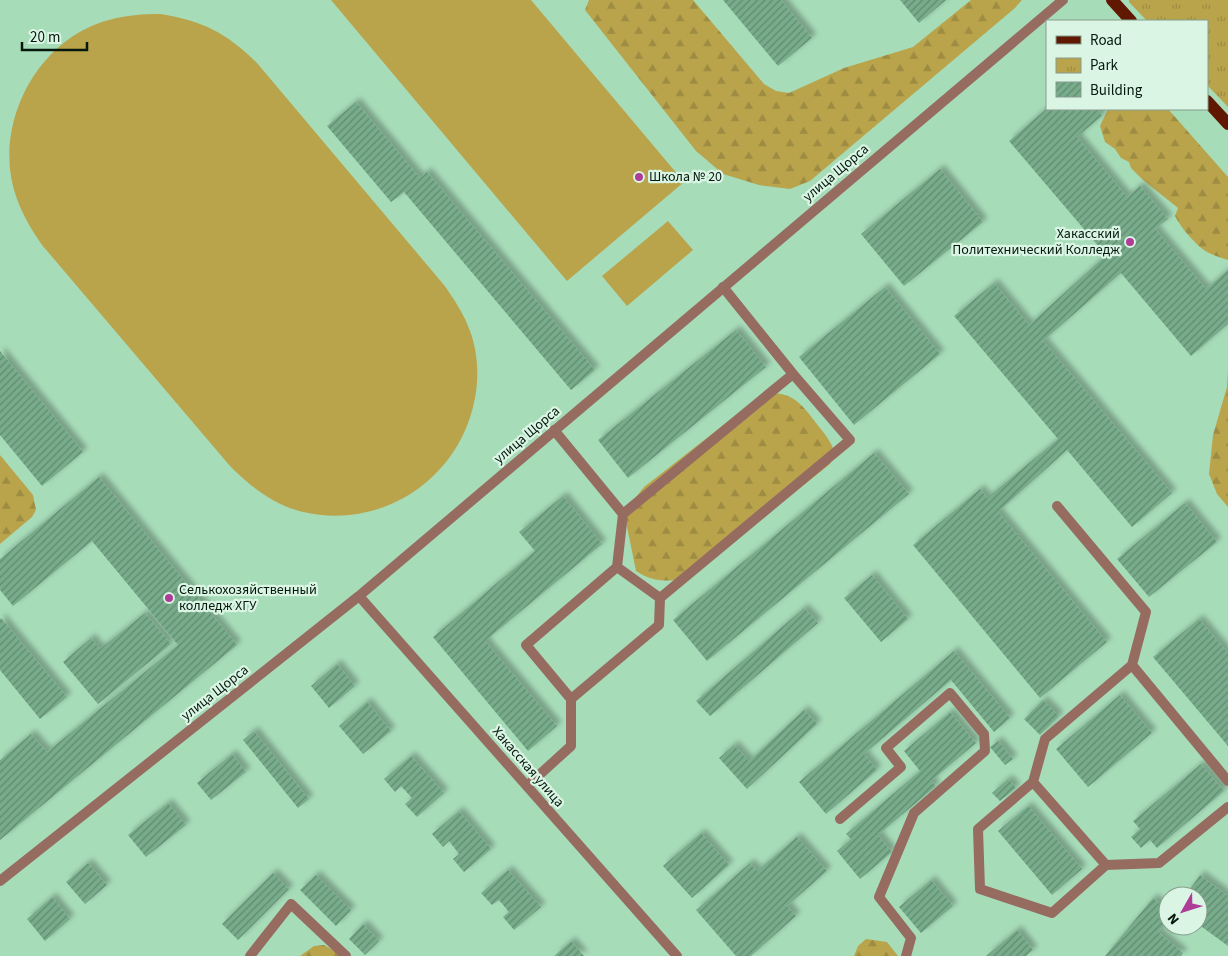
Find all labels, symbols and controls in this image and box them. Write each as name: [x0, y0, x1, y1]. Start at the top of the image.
scale bar: [22, 20, 88, 52]
legend: [1046, 20, 1208, 110]
text: 20 m: [30, 27, 60, 48]
text: Road: [1090, 30, 1122, 51]
text: Park: [1090, 55, 1119, 76]
text: Building: [1090, 80, 1143, 101]
street label: улица Щорса: [799, 139, 873, 207]
place label: Школа № 20: [649, 167, 722, 187]
marker: Школа № 20: [633, 171, 645, 183]
place label: Хакасский Политехнический Колледж: [952, 224, 1120, 260]
marker: Хакасский Политехнический Колледж: [1124, 236, 1136, 248]
street label: улица Щорса: [490, 401, 564, 469]
place label: Селькохозяйственный колледж ХГУ: [179, 580, 317, 616]
marker: Селькохозяйственный колледж ХГУ: [163, 592, 175, 604]
street label: улица Щорса: [177, 660, 253, 726]
street label: Хакасская улица: [487, 722, 569, 812]
north arrow: [1158, 886, 1208, 936]
text: N: [1163, 909, 1184, 928]

